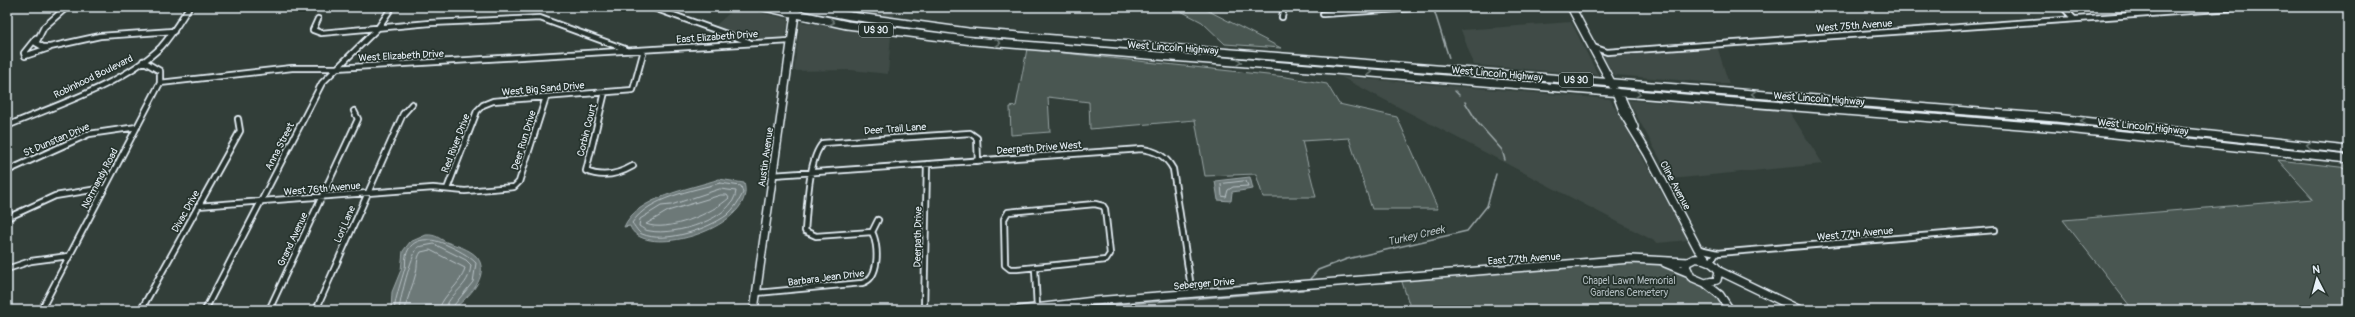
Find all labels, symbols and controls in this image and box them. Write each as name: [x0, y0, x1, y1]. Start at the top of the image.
street label: West 75th Avenue: [1816, 17, 1893, 35]
one-way arrow: [829, 18, 835, 26]
road number: US 30: [859, 23, 893, 37]
street label: East Elizabeth Drive: [676, 28, 758, 46]
one-way arrow: [995, 38, 1001, 47]
street label: West Lincoln Highway: [1127, 39, 1220, 57]
street label: West Elizabeth Drive: [358, 48, 444, 64]
street label: Robinhood Boulevard: [52, 52, 135, 101]
one-way arrow: [1236, 57, 1242, 66]
street label: West Lincoln Highway: [1451, 64, 1544, 84]
one-way arrow: [1366, 68, 1372, 77]
road number: US 30: [1559, 73, 1593, 87]
street label: West Big Sand Drive: [501, 79, 585, 99]
one-way arrow: [1751, 89, 1757, 98]
one-way arrow: [1635, 90, 1641, 99]
street label: West Lincoln Highway: [1773, 90, 1866, 108]
street label: Corbin Court: [575, 102, 600, 158]
one-way arrow: [1950, 105, 1956, 114]
street label: Deer Run Drive: [509, 109, 539, 172]
street label: Red River Drive: [439, 112, 473, 175]
one-way arrow: [2080, 116, 2086, 125]
street label: West Lincoln Highway: [2097, 116, 2190, 138]
street label: Anna Street: [263, 120, 297, 172]
street label: St Dunstan Drive: [22, 121, 91, 159]
street label: Deer Trail Lane: [864, 121, 927, 137]
street label: Austin Avenue: [756, 127, 776, 188]
street label: Deerpath Drive West: [996, 139, 1083, 157]
one-way arrow: [2306, 141, 2312, 150]
street label: Normandy Road: [79, 146, 121, 211]
street label: Cline Avenue: [1657, 159, 1693, 212]
street label: West 76th Avenue: [283, 180, 361, 198]
street label: Divac Drive: [169, 188, 202, 235]
street label: Lori Lane: [332, 204, 358, 245]
street label: Deerpath Drive: [911, 206, 925, 268]
street label: Grand Avenue: [275, 211, 311, 268]
water label: Turkey Creek: [1386, 222, 1447, 248]
street label: West 77th Avenue: [1817, 225, 1894, 243]
street label: East 77th Avenue: [1487, 250, 1561, 268]
north arrow: [2297, 259, 2337, 299]
text: N: [2312, 263, 2321, 276]
street label: Barbara Jean Drive: [787, 267, 865, 289]
street label: Seberger Drive: [1173, 275, 1235, 293]
park label: Chapel Lawn Memorial Gardens Cemetery: [1582, 275, 1676, 299]

